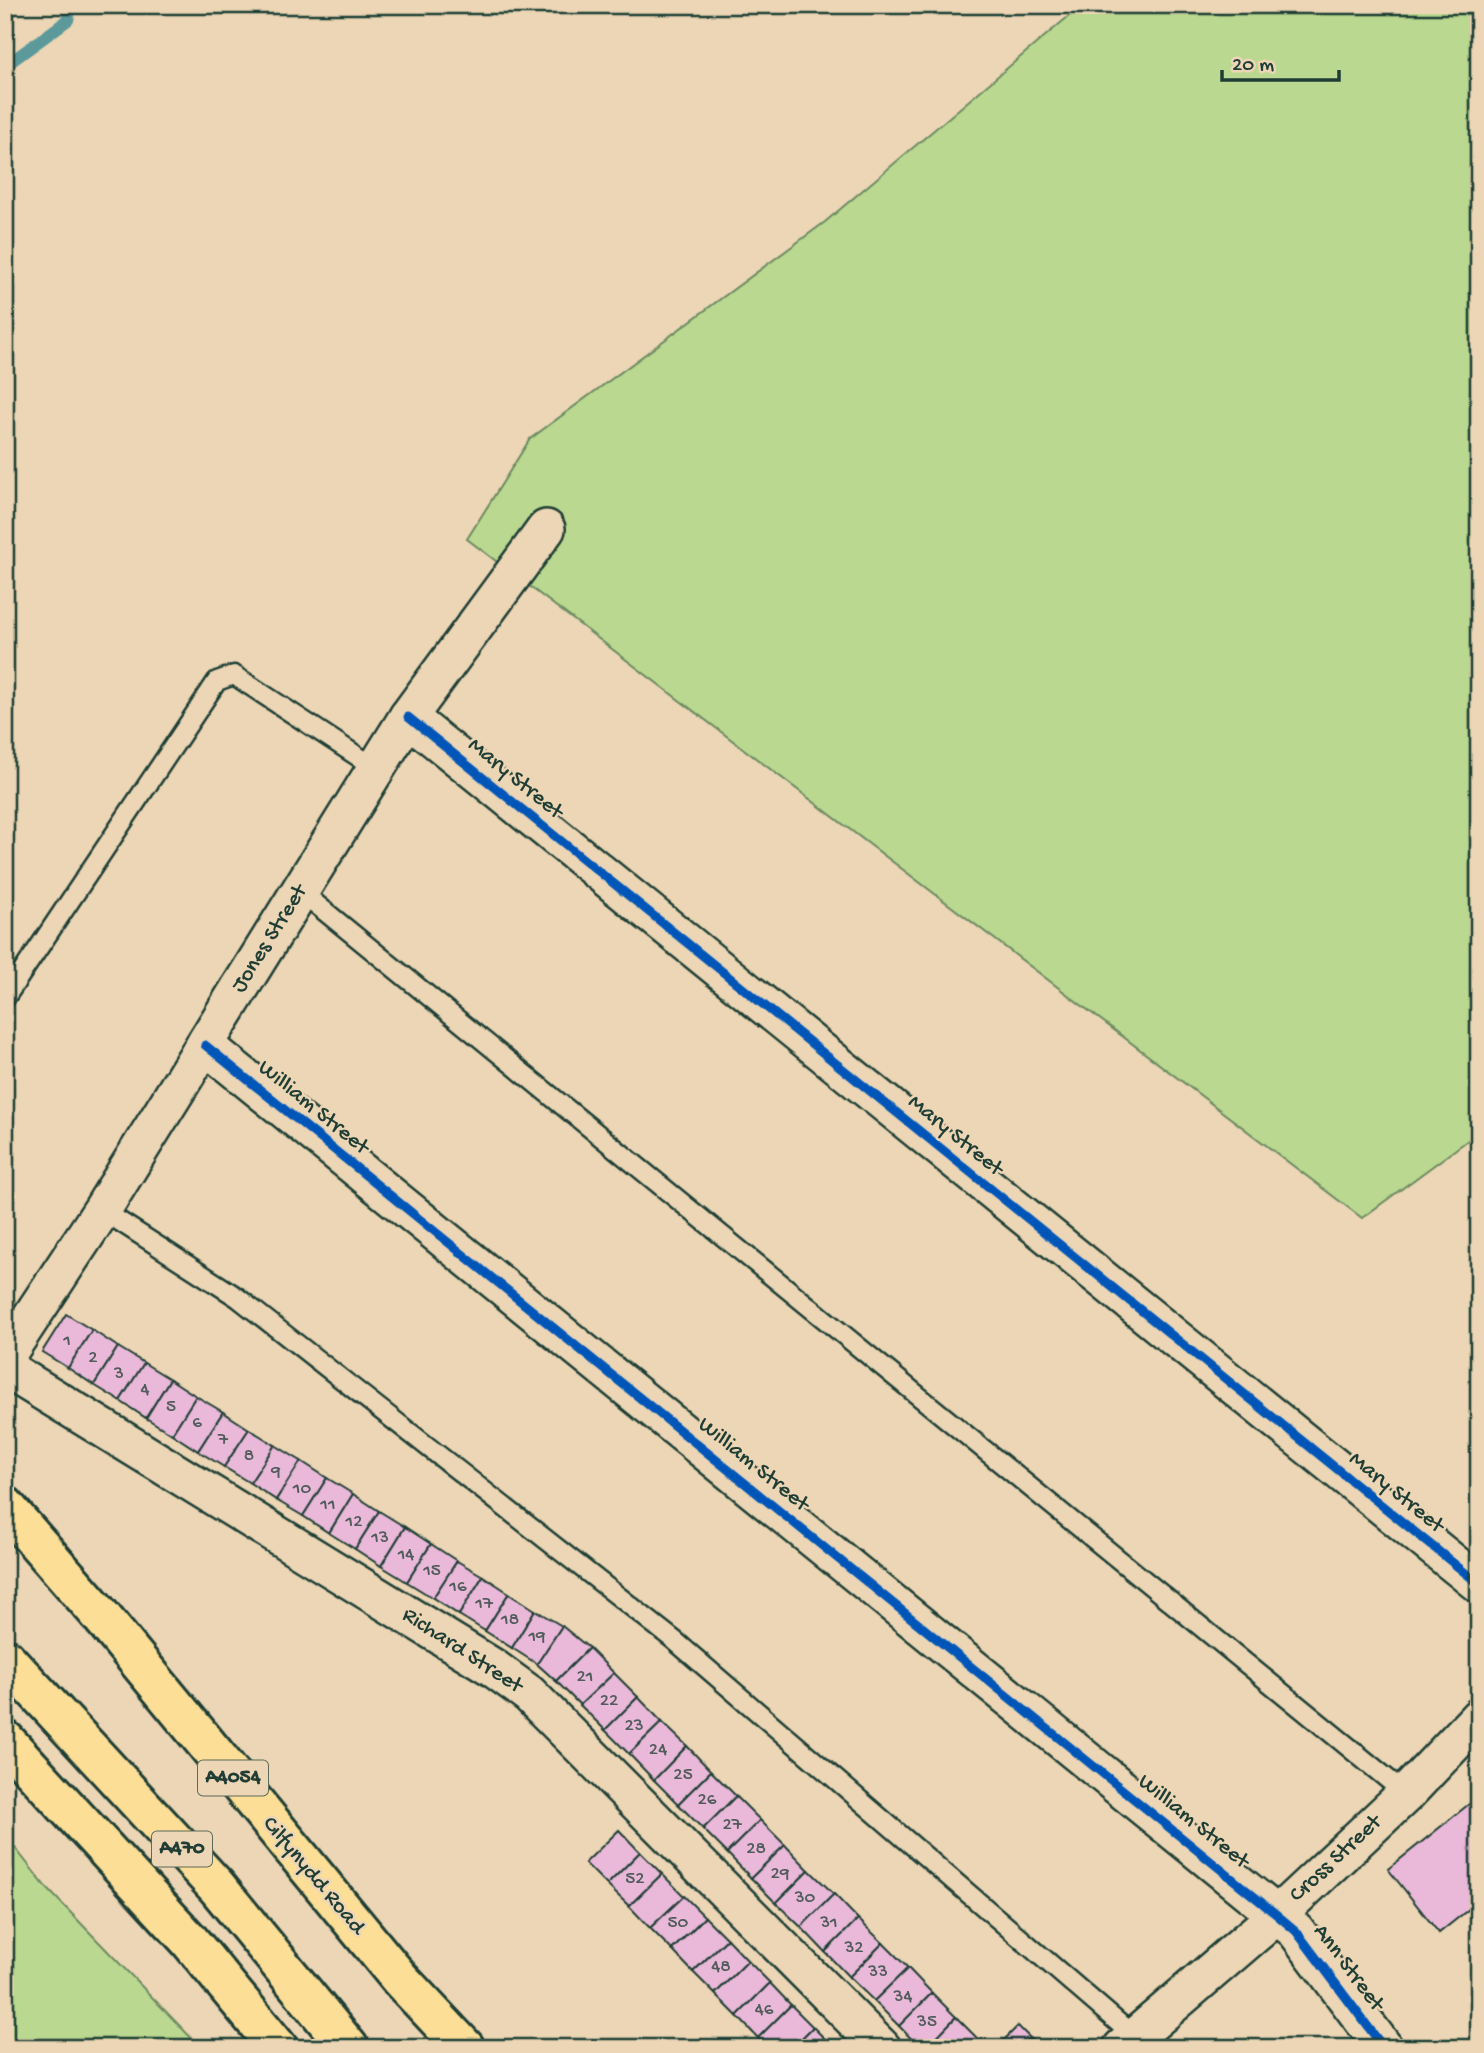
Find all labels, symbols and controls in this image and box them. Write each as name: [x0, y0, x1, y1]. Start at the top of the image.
scale bar: [1222, 38, 1339, 82]
text: 20 m: [1232, 54, 1274, 79]
street label: Mary Street: [462, 732, 569, 827]
street label: Jones Street: [226, 879, 315, 998]
street label: William Street: [252, 1055, 375, 1162]
street label: Mary Street: [902, 1089, 1009, 1184]
house number: 1: [62, 1330, 71, 1353]
house number: 2: [88, 1347, 98, 1370]
house number: 3: [113, 1363, 124, 1386]
house number: 4: [141, 1379, 150, 1402]
house number: 5: [166, 1396, 176, 1419]
house number: 6: [192, 1412, 202, 1435]
street label: William Street: [692, 1412, 815, 1519]
house number: 7: [217, 1429, 229, 1452]
house number: 8: [244, 1445, 254, 1468]
street label: Mary Street: [1343, 1446, 1450, 1541]
house number: 9: [270, 1461, 281, 1484]
house number: 10: [292, 1478, 311, 1501]
house number: 11: [319, 1494, 336, 1517]
house number: 12: [345, 1511, 363, 1534]
house number: 13: [370, 1527, 389, 1550]
house number: 14: [397, 1544, 414, 1567]
house number: 15: [422, 1560, 441, 1583]
house number: 16: [448, 1576, 467, 1599]
house number: 17: [474, 1593, 494, 1616]
street label: Richard Street: [397, 1602, 529, 1701]
house number: 18: [500, 1609, 519, 1632]
house number: 19: [527, 1626, 546, 1649]
house number: 21: [577, 1666, 594, 1689]
house number: 22: [600, 1690, 618, 1713]
house number: 23: [624, 1715, 644, 1738]
house number: 24: [649, 1739, 667, 1762]
road number: A4054: [198, 1760, 268, 1796]
house number: 25: [673, 1764, 693, 1787]
street label: William Street: [1132, 1769, 1255, 1876]
house number: 26: [698, 1789, 717, 1812]
street label: Cross Street: [1284, 1808, 1389, 1909]
street label: Cilfynydd Road: [256, 1811, 371, 1942]
house number: 27: [722, 1814, 743, 1837]
road number: A470: [152, 1832, 212, 1867]
house number: 28: [746, 1838, 766, 1861]
house number: 29: [771, 1863, 790, 1886]
house number: 52: [625, 1868, 645, 1891]
house number: 30: [794, 1887, 816, 1910]
house number: 50: [668, 1912, 689, 1935]
house number: 31: [819, 1912, 838, 1935]
street label: Ann Street: [1306, 1919, 1391, 2018]
house number: 32: [843, 1937, 864, 1960]
house number: 48: [711, 1956, 731, 1979]
house number: 33: [867, 1961, 888, 1984]
house number: 34: [893, 1986, 912, 2009]
house number: 46: [755, 1999, 774, 2022]
house number: 35: [916, 2011, 937, 2034]

